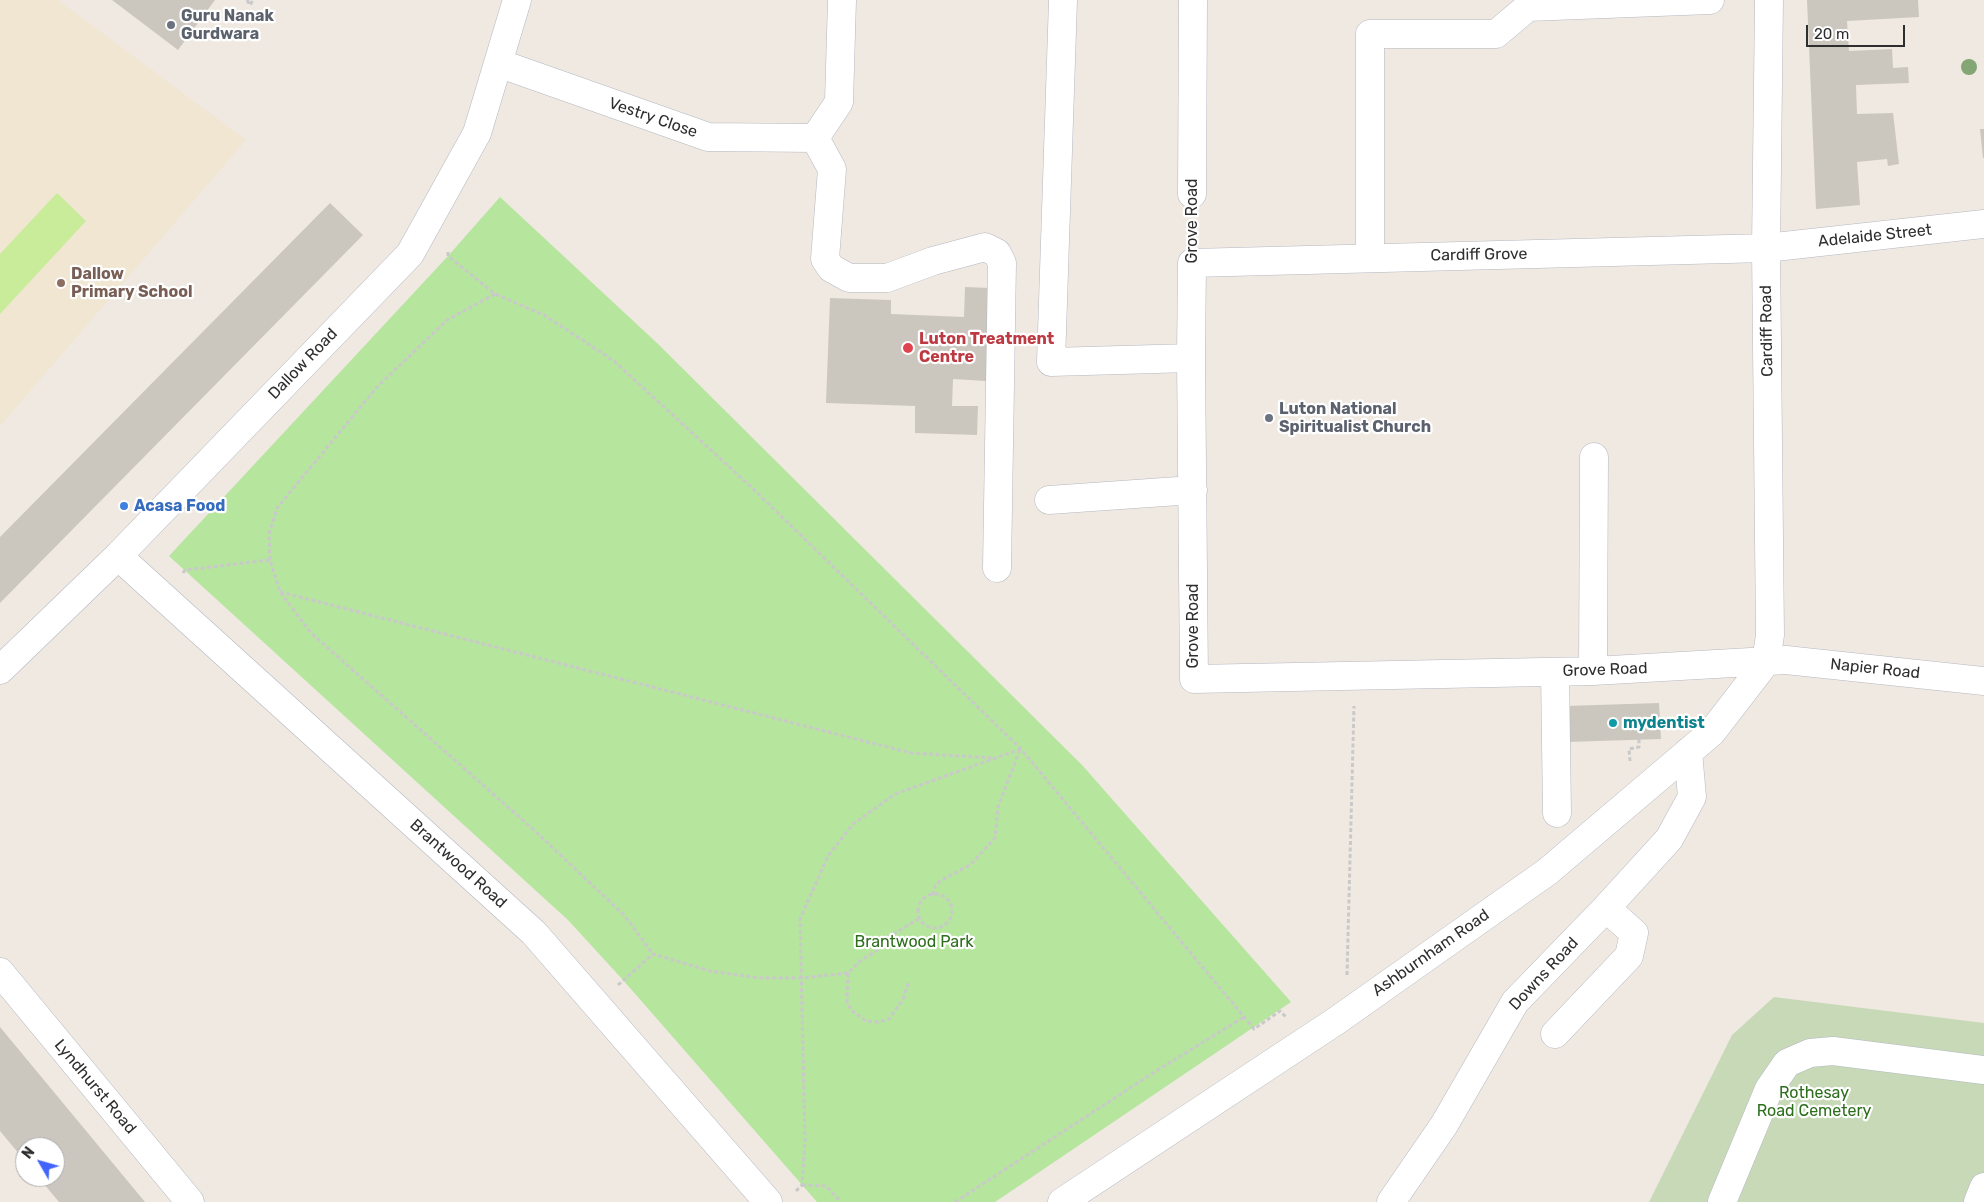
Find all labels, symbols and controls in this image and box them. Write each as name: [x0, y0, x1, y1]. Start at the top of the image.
place label: Guru Nanak Gurdwara: [181, 6, 274, 44]
scale bar: [1809, 15, 1908, 47]
marker: Guru Nanak Gurdwara: [165, 19, 177, 31]
text: 20 m: [1814, 25, 1849, 43]
street label: Vestry Close: [606, 94, 700, 142]
street label: Grove Road: [1182, 178, 1202, 264]
street label: Adelaide Street: [1817, 220, 1933, 252]
street label: Cardiff Grove: [1430, 245, 1528, 265]
place label: Dallow Primary School: [71, 264, 193, 302]
marker: Dallow Primary School: [55, 277, 67, 289]
street label: Cardiff Road: [1757, 285, 1777, 377]
street label: Dallow Road: [264, 325, 342, 403]
place label: Luton Treatment Centre: [919, 329, 1054, 367]
marker: Luton Treatment Centre: [901, 341, 915, 355]
place label: Luton National Spiritualist Church: [1279, 399, 1431, 437]
marker: Luton National Spiritualist Church: [1263, 412, 1275, 424]
place label: Acasa Food: [134, 496, 225, 516]
marker: Acasa Food: [118, 500, 130, 512]
street label: Grove Road: [1183, 583, 1203, 669]
street label: Napier Road: [1829, 655, 1921, 683]
street label: Grove Road: [1562, 659, 1648, 681]
place label: mydentist: [1623, 713, 1705, 733]
marker: mydentist: [1607, 717, 1619, 729]
street label: Brantwood Road: [406, 815, 510, 913]
street label: Ashburnham Road: [1369, 906, 1493, 1000]
park label: Brantwood Park: [854, 932, 974, 952]
street label: Downs Road: [1505, 934, 1583, 1014]
street label: Lyndhurst Road: [50, 1036, 140, 1138]
park label: Rothesay Road Cemetery: [1757, 1083, 1871, 1121]
north arrow: [15, 1137, 65, 1187]
text: N: [19, 1144, 38, 1162]

